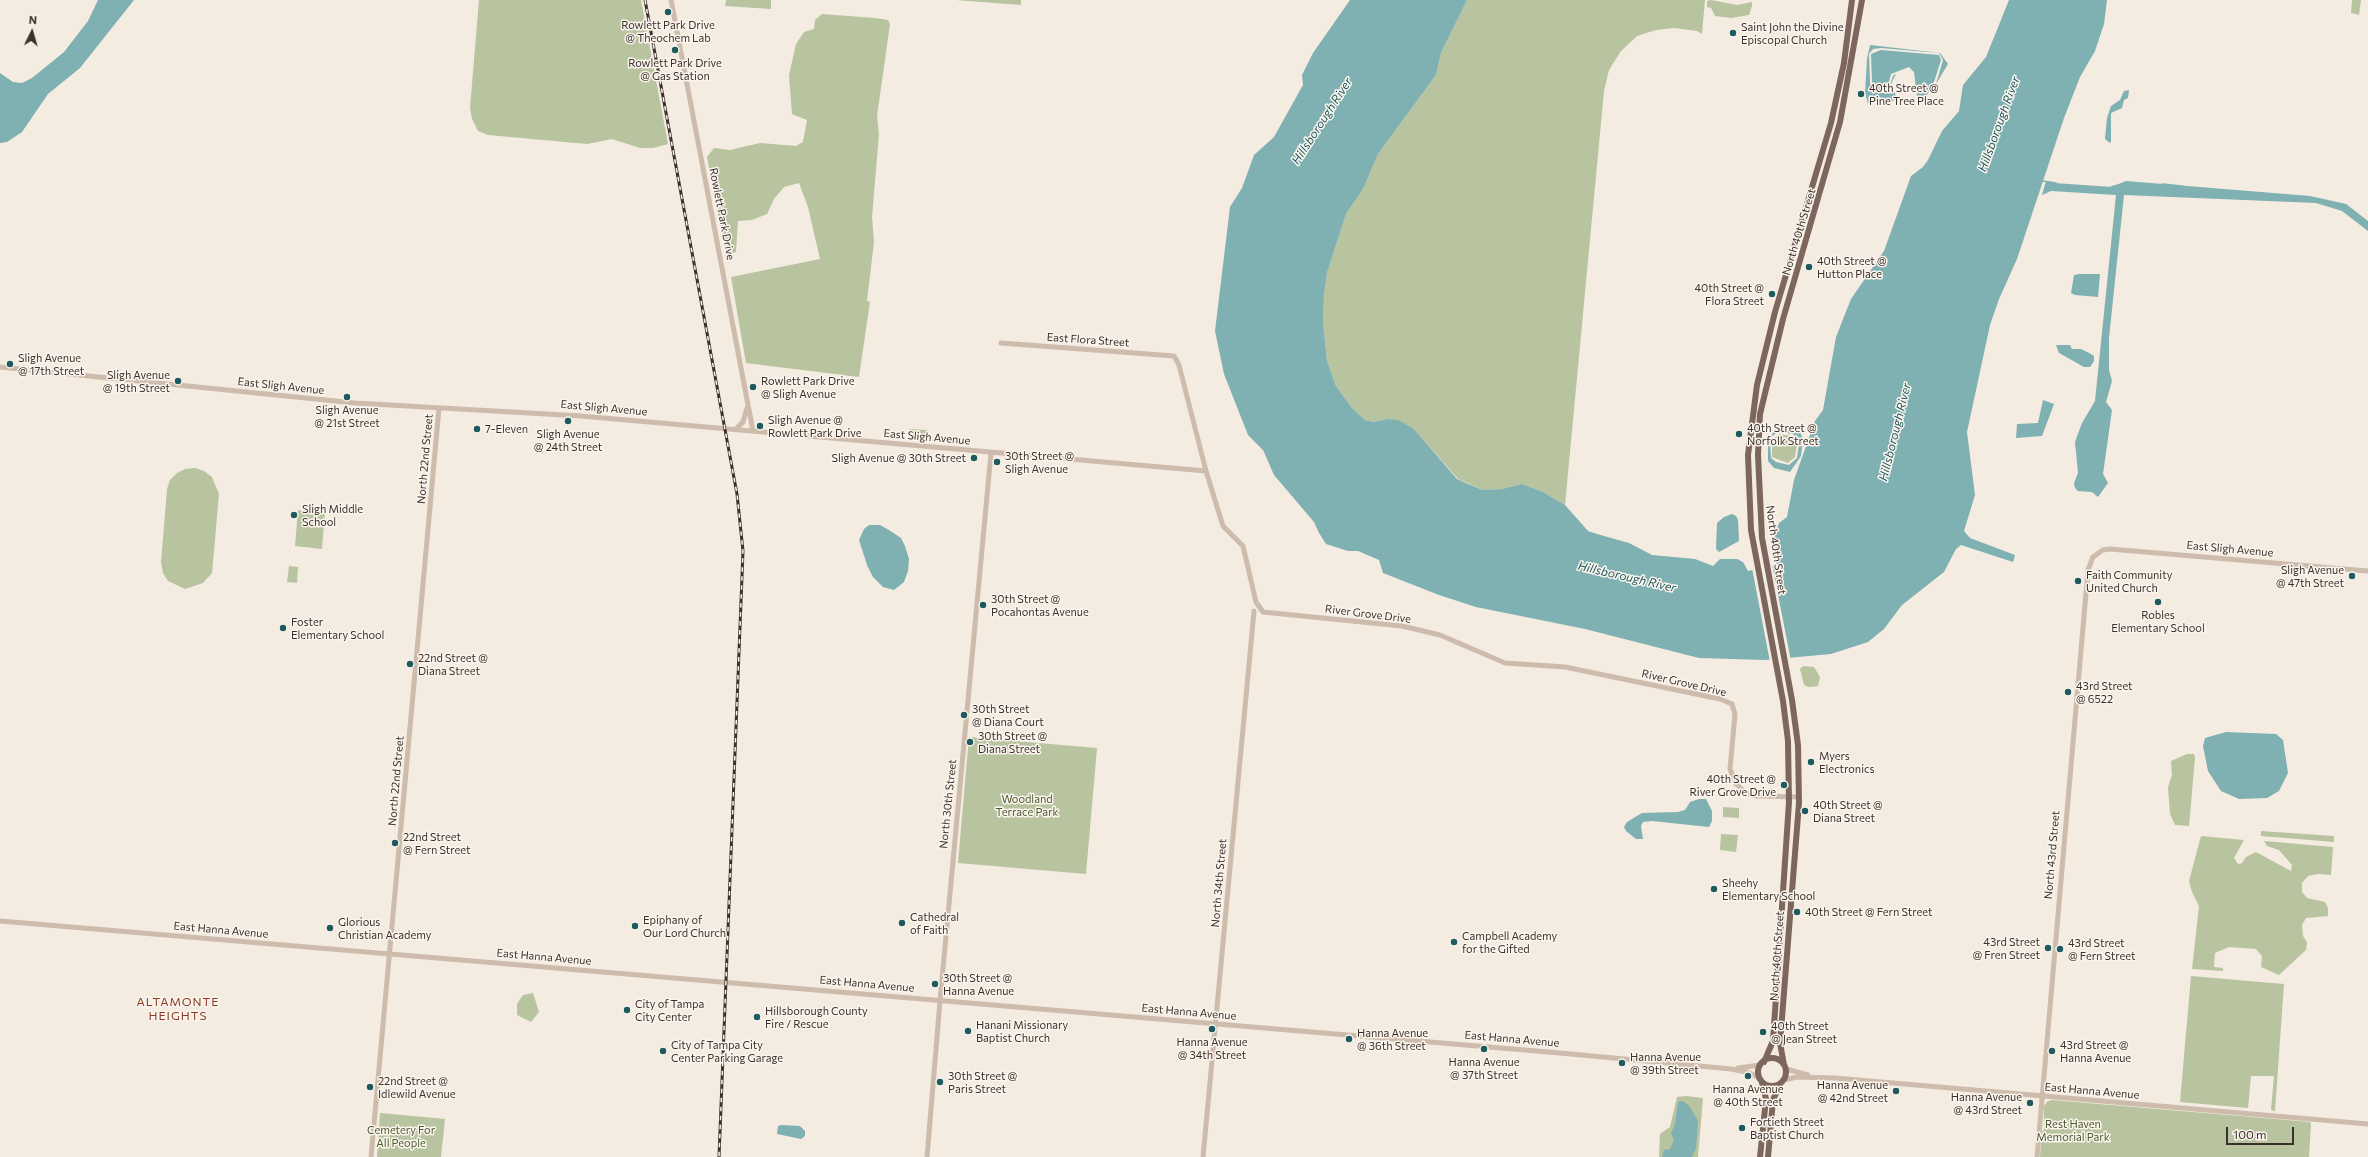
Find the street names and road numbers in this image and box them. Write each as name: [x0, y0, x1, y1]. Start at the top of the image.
street label: Rowlett Park Drive: [707, 167, 737, 261]
street label: North 40th Street: [1780, 187, 1818, 277]
street label: East Flora Street: [1046, 331, 1130, 349]
street label: East Sligh Avenue: [237, 375, 325, 397]
street label: East Sligh Avenue: [560, 398, 648, 418]
street label: North 22nd Street: [414, 413, 436, 505]
street label: East Sligh Avenue: [883, 427, 971, 447]
street label: North 40th Street: [1763, 505, 1789, 595]
street label: East Sligh Avenue: [2186, 539, 2274, 559]
street label: River Grove Drive: [1324, 602, 1412, 626]
street label: River Grove Drive: [1640, 667, 1728, 699]
street label: North 22nd Street: [385, 735, 407, 827]
street label: North 30th Street: [937, 759, 959, 849]
street label: North 43rd Street: [2042, 810, 2062, 900]
street label: North 34th Street: [1209, 838, 1229, 928]
street label: North 40th Street: [1767, 911, 1787, 1001]
street label: East Hanna Avenue: [173, 919, 269, 941]
street label: East Hanna Avenue: [496, 946, 592, 968]
street label: East Hanna Avenue: [819, 973, 915, 995]
street label: East Hanna Avenue: [1141, 1001, 1237, 1023]
street label: East Hanna Avenue: [1464, 1028, 1560, 1050]
street label: East Hanna Avenue: [2044, 1080, 2140, 1102]

